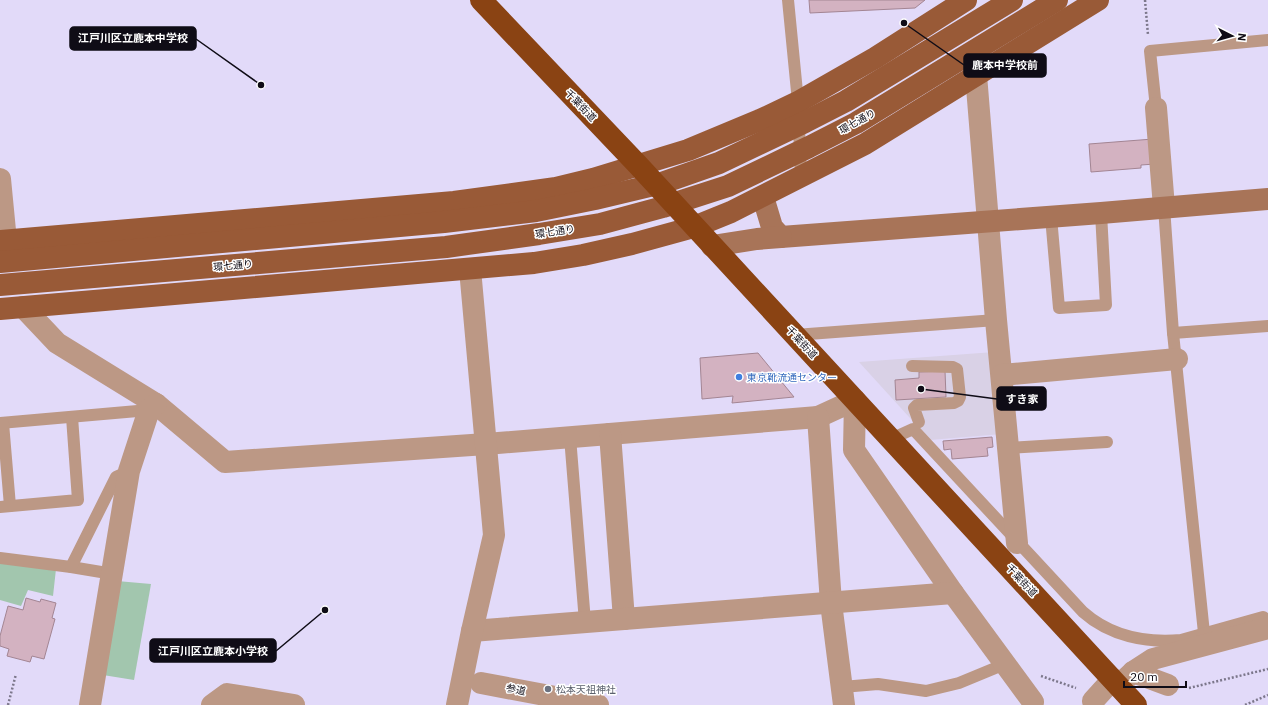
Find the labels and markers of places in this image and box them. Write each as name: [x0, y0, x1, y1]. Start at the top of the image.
callout: 江戸川区立鹿本中学校: [70, 27, 196, 50]
callout: 鹿本中学校前: [964, 54, 1046, 77]
place label: 東京靴流通センター: [747, 371, 837, 384]
marker: 東京靴流通センター: [734, 372, 744, 382]
callout: すき家: [997, 387, 1046, 410]
callout: 江戸川区立鹿本小学校: [150, 639, 276, 662]
place label: 松本天祖神社: [556, 683, 616, 696]
marker: 松本天祖神社: [543, 684, 553, 694]

